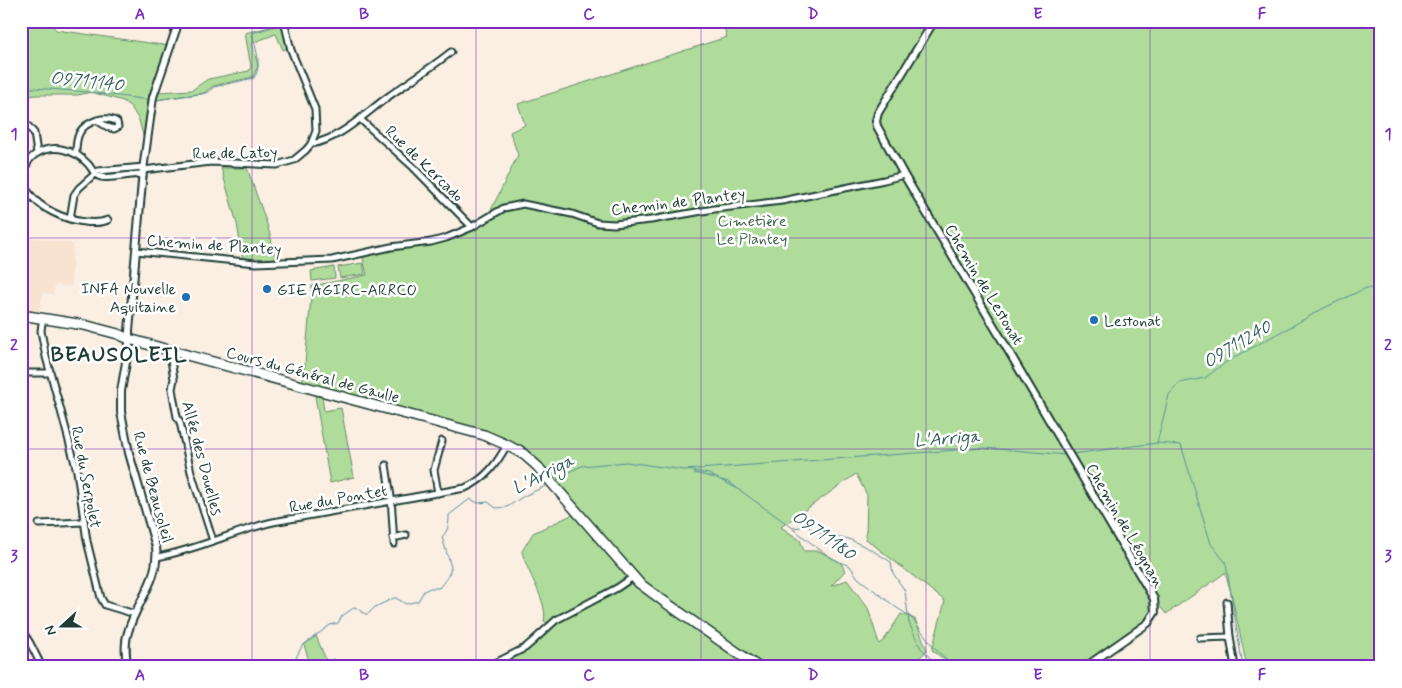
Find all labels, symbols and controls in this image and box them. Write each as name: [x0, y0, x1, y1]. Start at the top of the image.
text: A: [135, 4, 145, 25]
text: B: [359, 4, 369, 25]
text: C: [583, 4, 595, 25]
text: D: [807, 4, 819, 25]
text: E: [1033, 4, 1043, 25]
text: F: [1258, 4, 1267, 25]
water label: O9711140: [49, 66, 126, 98]
street label: Rue de Kercado: [380, 121, 468, 207]
text: 1: [10, 124, 18, 145]
text: 1: [1384, 124, 1392, 145]
street label: Rue de Catoy: [192, 142, 278, 165]
street label: Chemin de Plantey: [610, 184, 747, 221]
park label: Cimetière Le Plantey: [717, 211, 787, 250]
street label: Chemin de Lestonat: [939, 220, 1028, 349]
street label: Chemin de Plantey: [146, 230, 282, 261]
place label: INFA Nouvelle Aquitaine: [81, 279, 176, 318]
place label: GIE AGIRC-ARRCO: [277, 280, 417, 301]
marker: GIE AGIRC-ARRCO: [261, 283, 273, 295]
marker: INFA Nouvelle Aquitaine: [180, 291, 192, 303]
place label: Lestonat: [1104, 311, 1160, 332]
marker: Lestonat: [1088, 314, 1100, 326]
water label: O9711240: [1199, 315, 1277, 375]
text: 2: [10, 335, 18, 356]
text: 2: [1384, 335, 1392, 356]
district label: BEAUSOLEIL: [50, 341, 188, 369]
street label: Cours du Général de Gaulle: [224, 342, 402, 409]
street label: Allée des Douelles: [176, 399, 227, 518]
street label: Rue du Serpolet: [65, 425, 106, 530]
water label: L'Arriga: [913, 425, 982, 455]
street label: Rue de Beausoleil: [128, 429, 178, 545]
water label: L'Arriga: [509, 449, 580, 502]
street label: Chemin de Léognan: [1080, 460, 1169, 592]
street label: Rue du Pontet: [288, 481, 389, 518]
water label: O9711180: [787, 505, 861, 567]
text: 3: [10, 546, 18, 567]
text: 3: [1384, 546, 1392, 567]
north arrow: [38, 600, 88, 650]
text: N: [41, 623, 61, 638]
text: A: [135, 665, 145, 686]
text: B: [359, 665, 369, 686]
text: C: [583, 665, 595, 686]
text: D: [807, 665, 819, 686]
text: E: [1033, 665, 1043, 686]
text: F: [1258, 665, 1267, 686]

